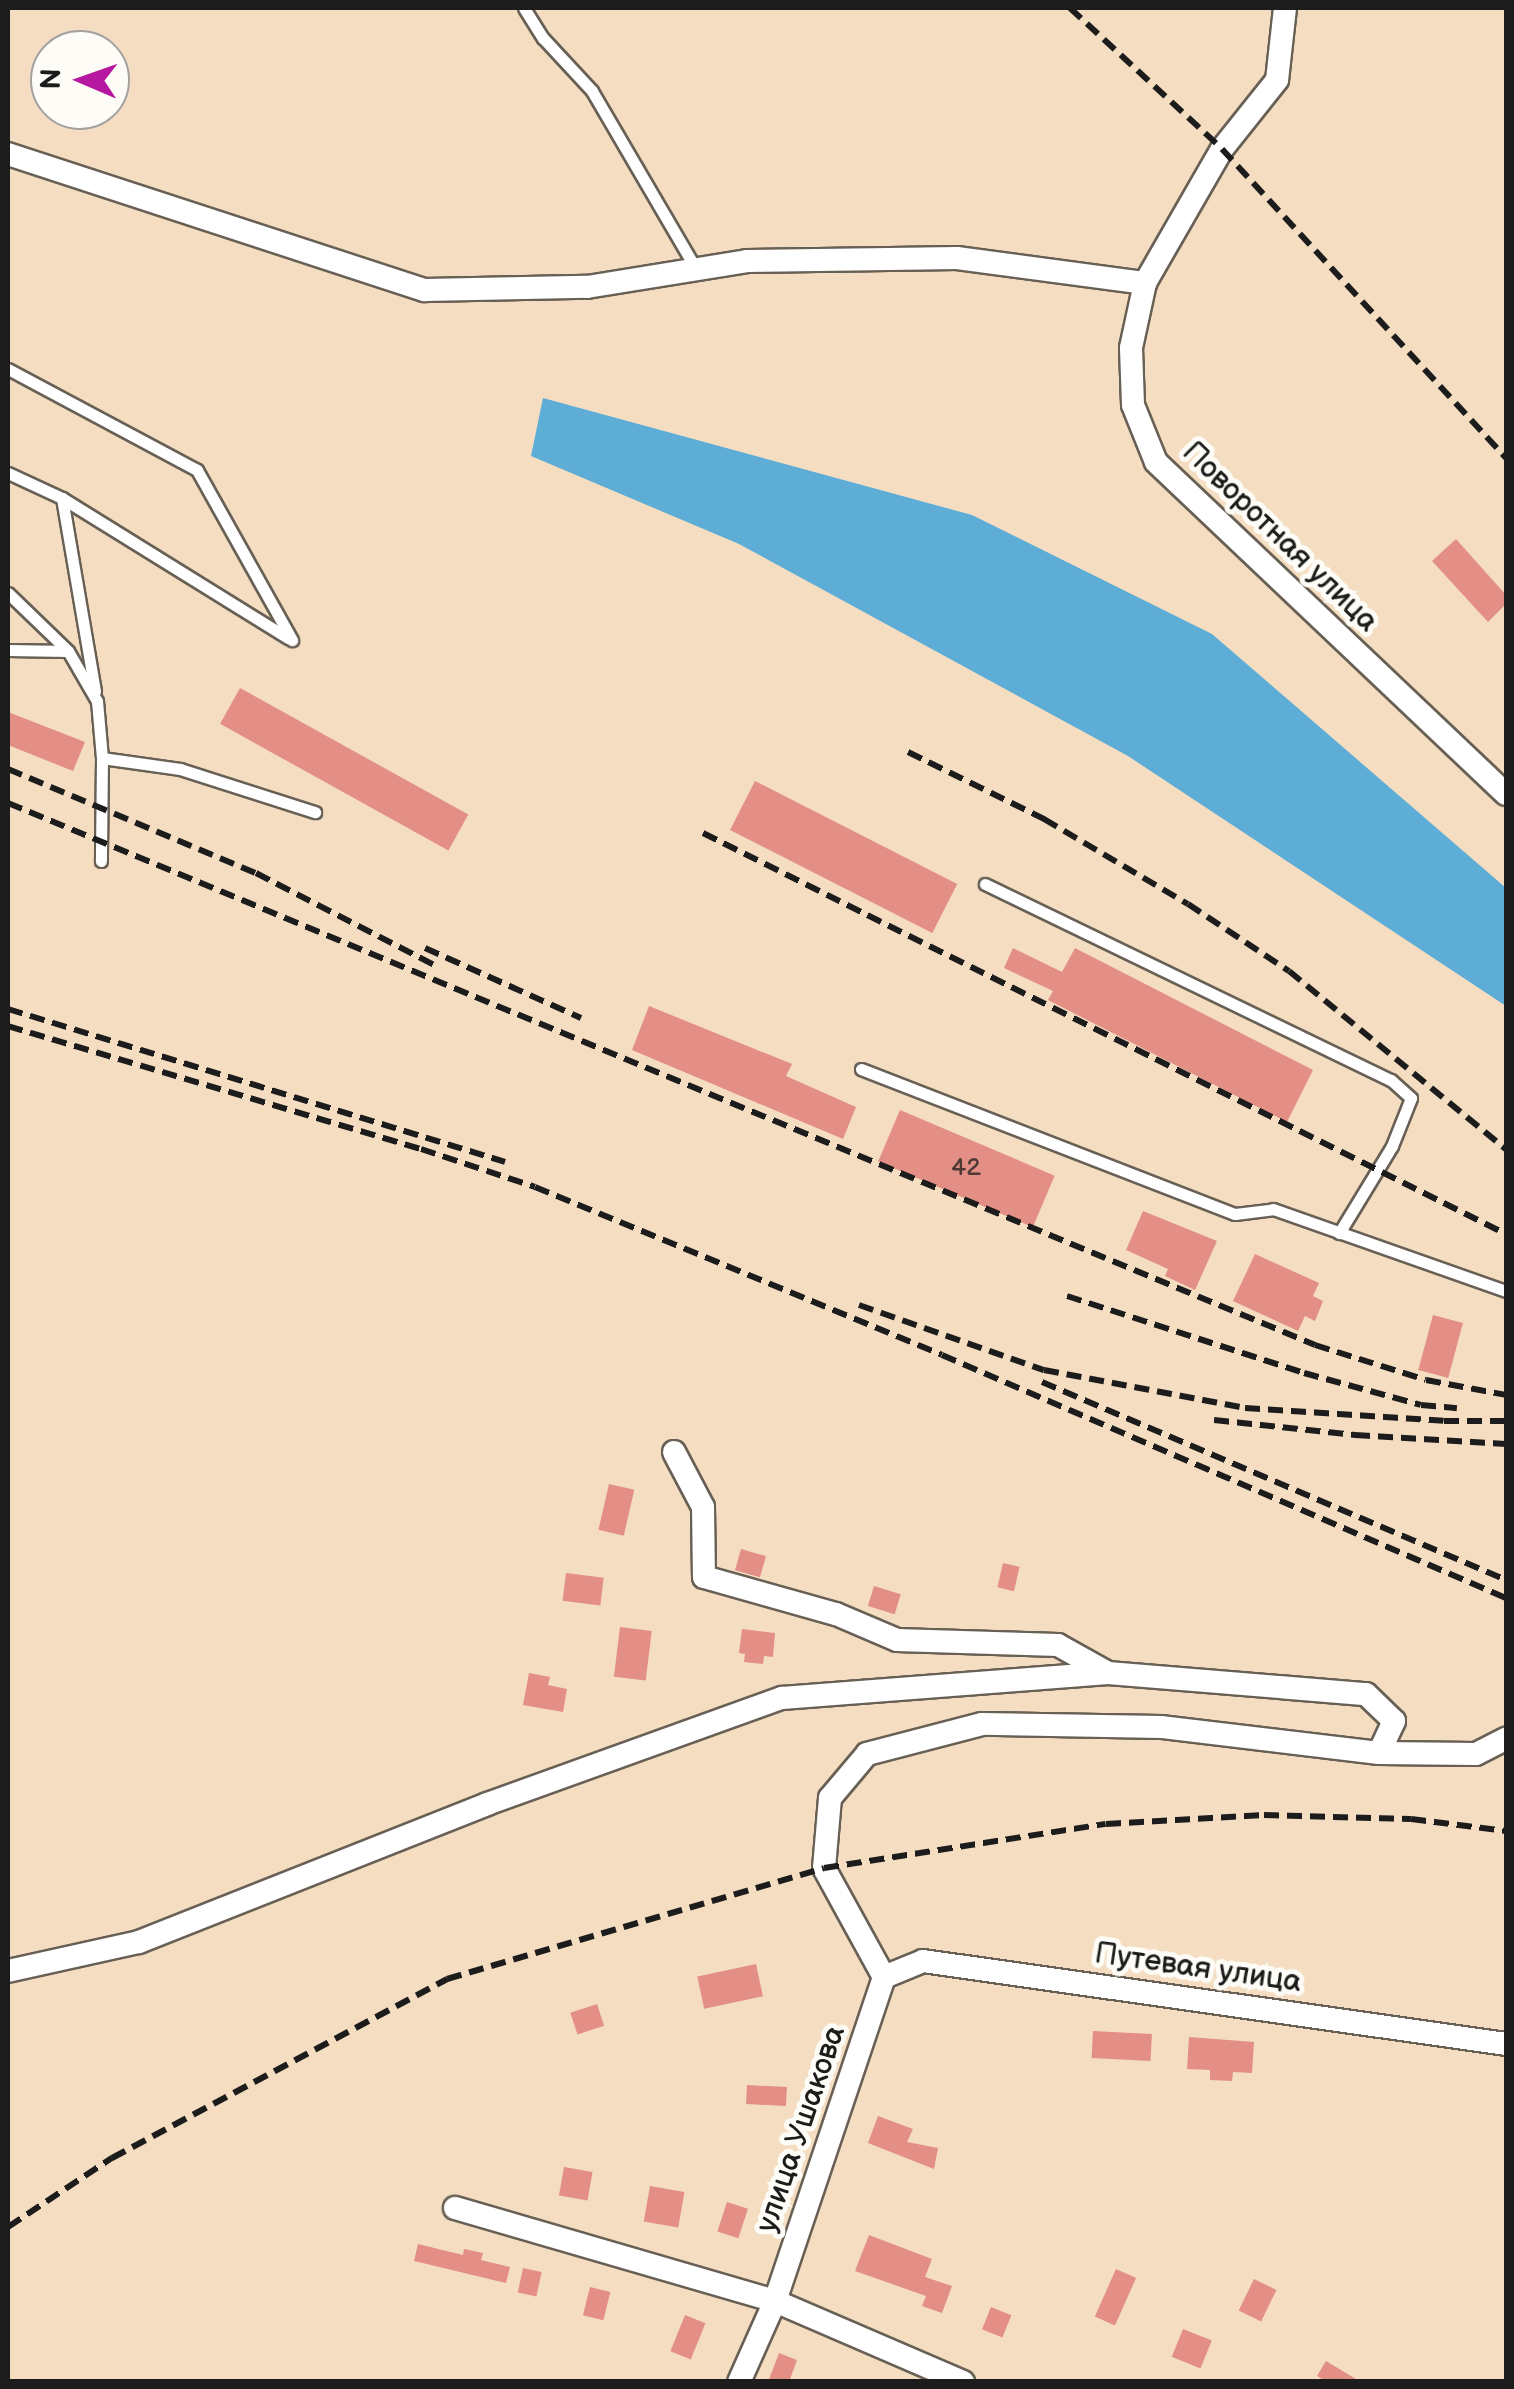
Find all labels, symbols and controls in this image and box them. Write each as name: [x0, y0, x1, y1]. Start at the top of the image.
north arrow: [30, 30, 130, 130]
text: N: [35, 68, 68, 90]
street label: Поворотная улица: [1175, 434, 1385, 640]
house number: 42: [951, 1153, 981, 1183]
street label: Путевая улица: [1092, 1936, 1304, 2000]
street label: улица Ушакова: [749, 2021, 853, 2237]

